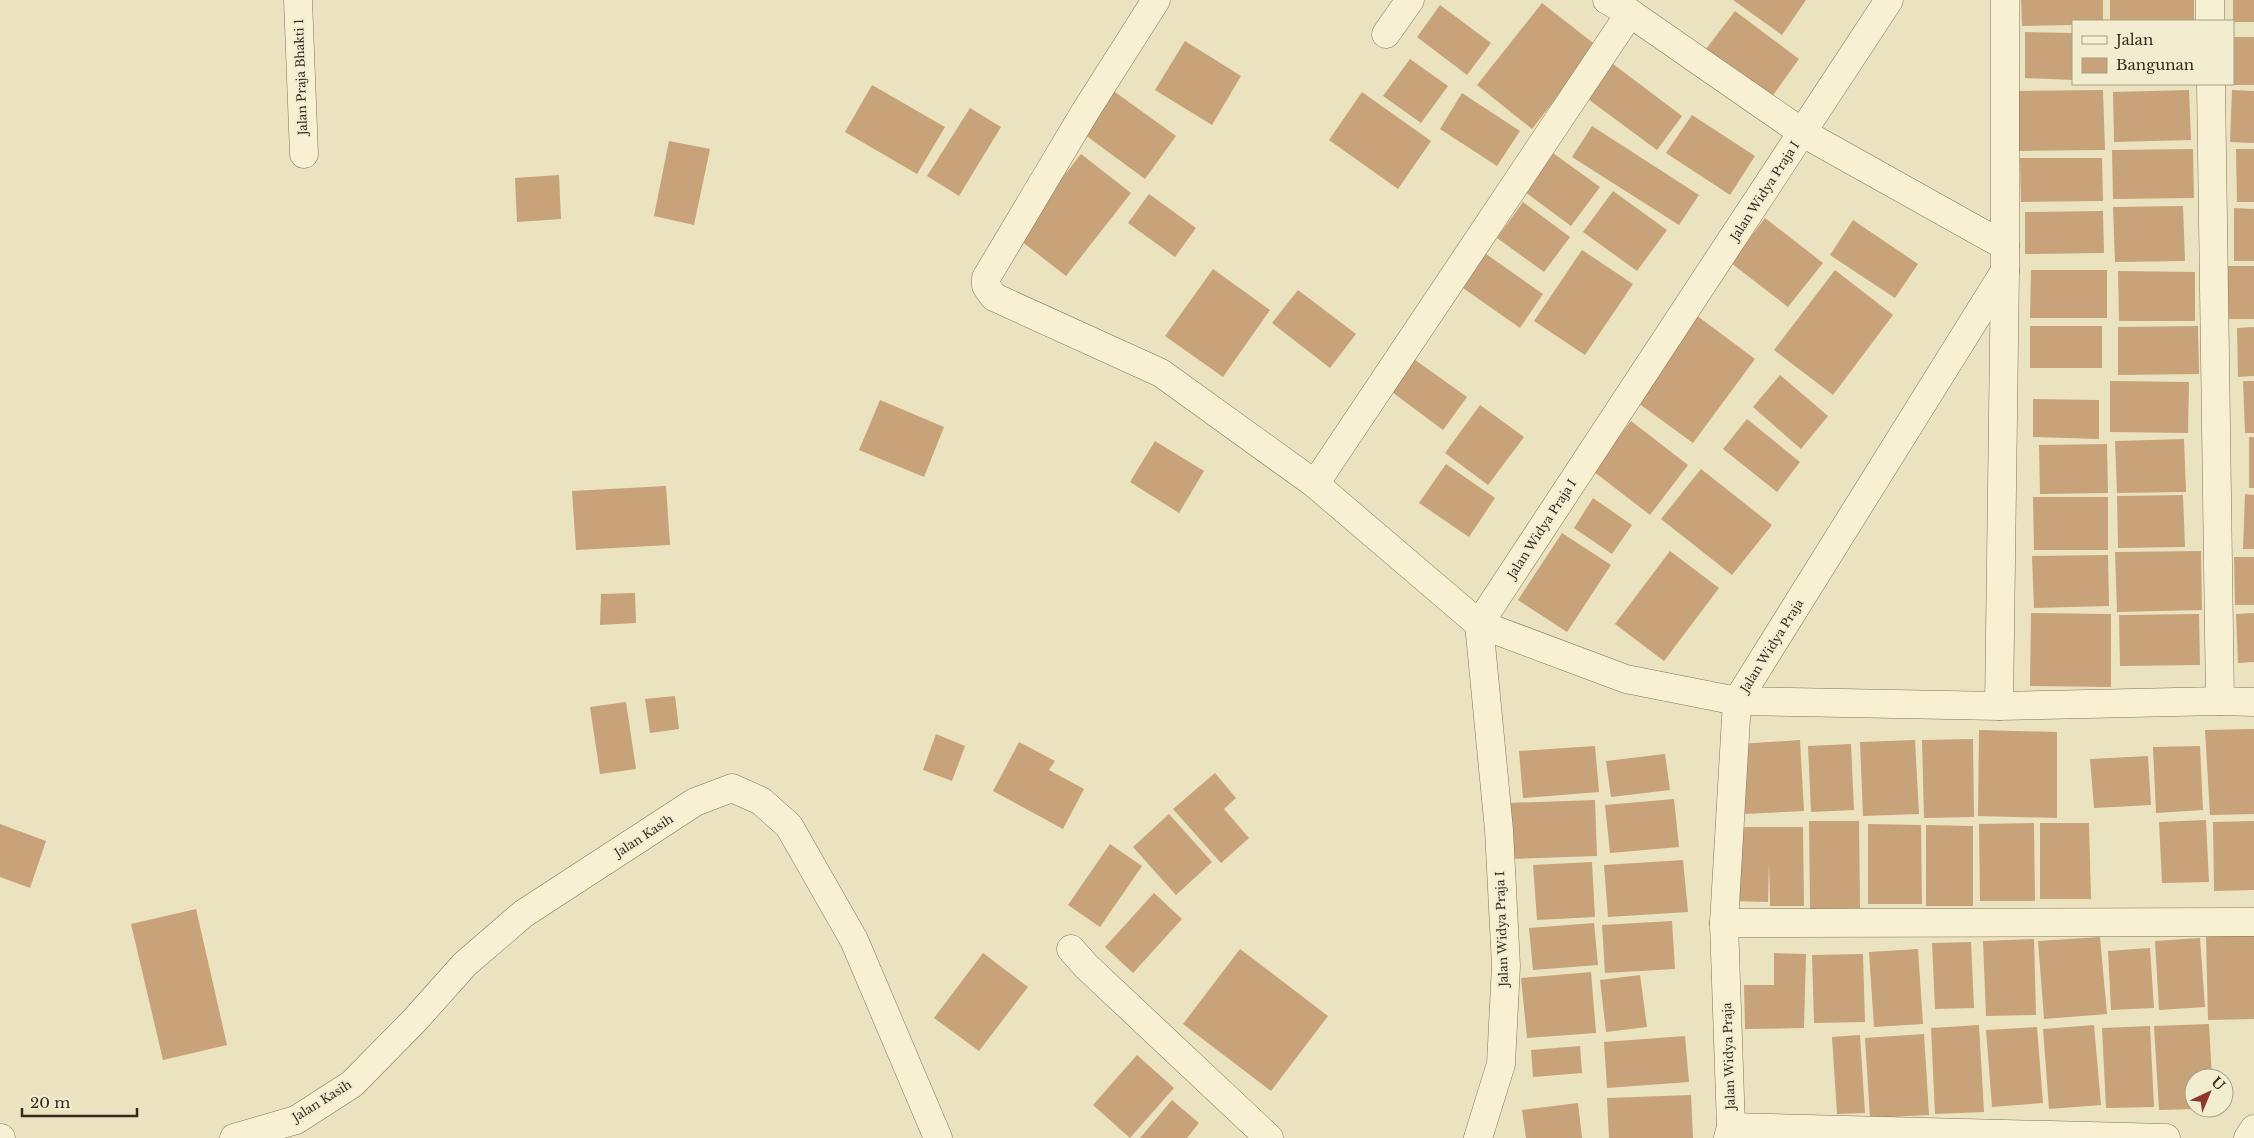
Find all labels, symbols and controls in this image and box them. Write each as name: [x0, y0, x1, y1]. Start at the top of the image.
street label: Jalan Praja Bhakti 1: [291, 19, 310, 137]
legend: [2072, 20, 2234, 85]
text: Jalan: [2114, 30, 2153, 49]
text: Bangunan: [2116, 55, 2194, 74]
street label: Jalan Widya Praja I: [1726, 138, 1802, 245]
street label: Jalan Widya Praja I: [1503, 476, 1579, 583]
street label: Jalan Widya Praja: [1736, 596, 1807, 697]
street label: Jalan Kasih: [610, 811, 676, 861]
street label: Jalan Widya Praja I: [1492, 871, 1511, 989]
street label: Jalan Widya Praja: [1719, 1002, 1738, 1112]
north arrow: [2184, 1068, 2234, 1118]
text: U: [2207, 1073, 2229, 1095]
street label: Jalan Kasih: [288, 1076, 354, 1126]
scale bar: [22, 1086, 138, 1118]
text: 20 m: [30, 1093, 70, 1112]

